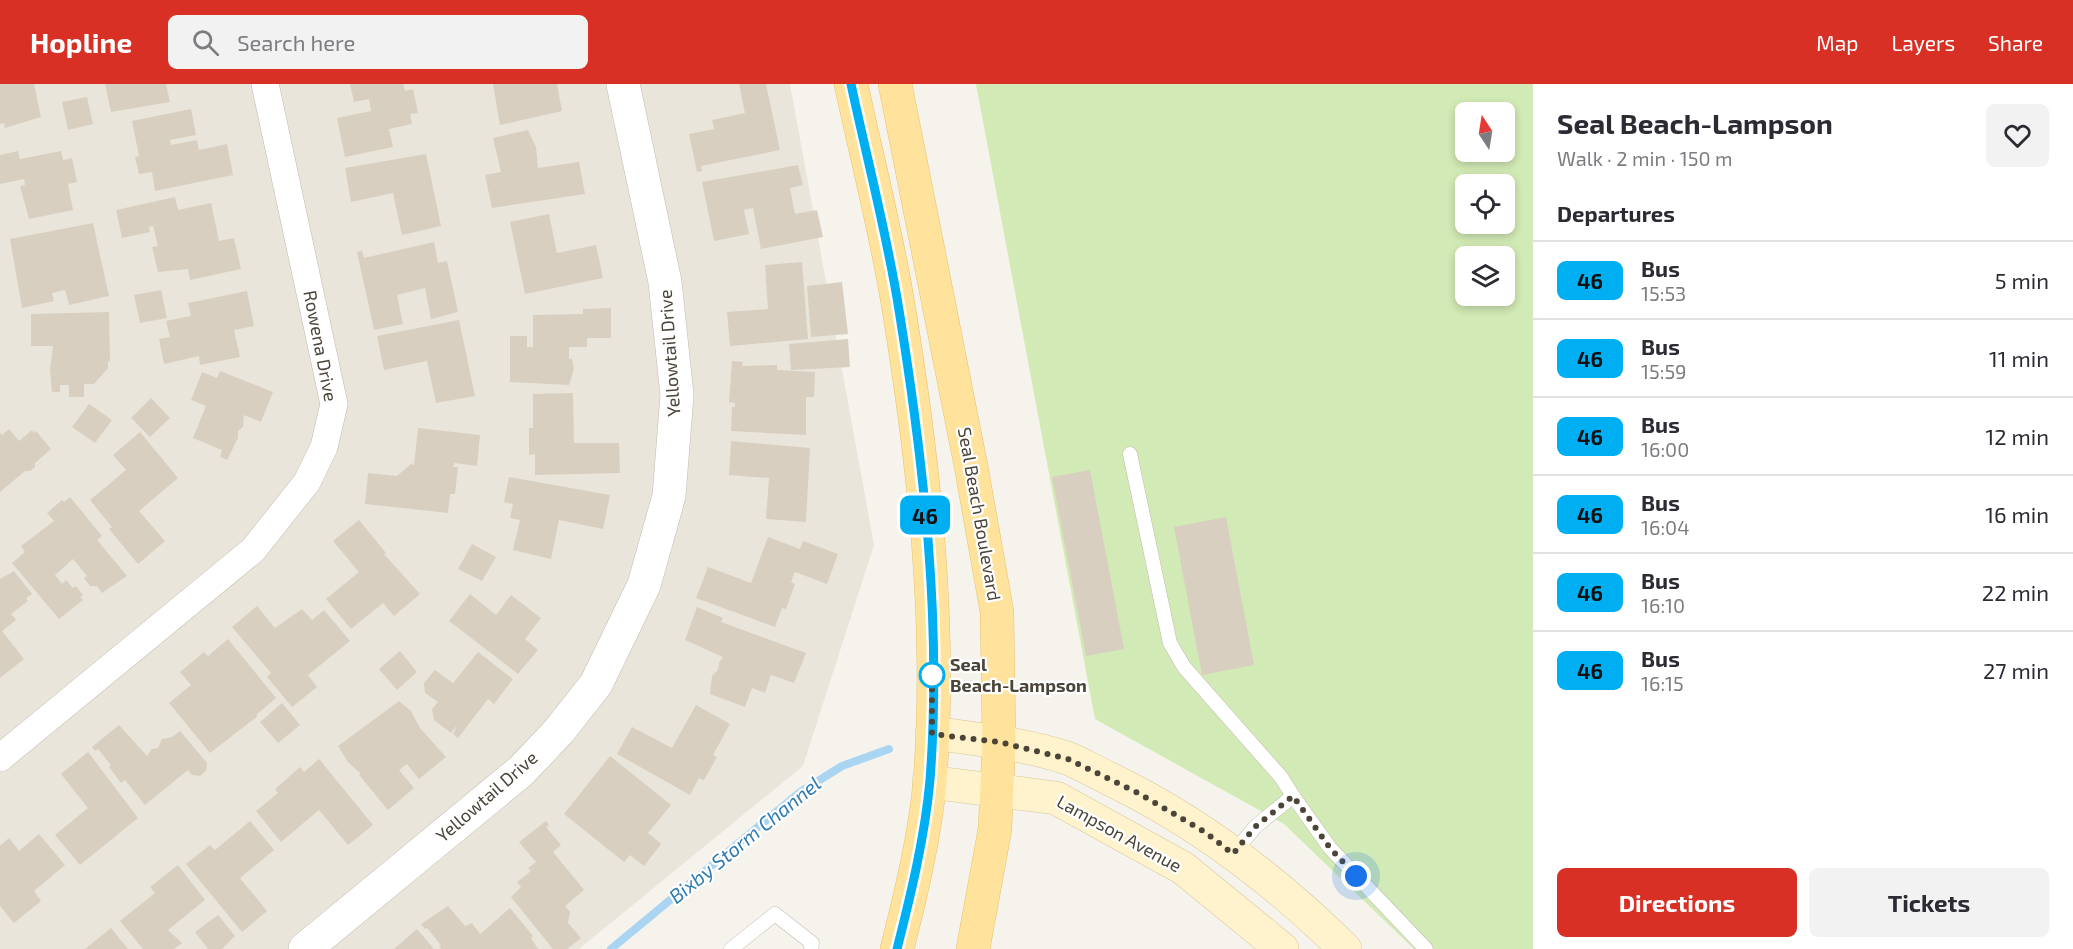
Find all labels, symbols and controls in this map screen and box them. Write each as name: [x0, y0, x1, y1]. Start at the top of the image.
search box: [168, 15, 588, 69]
text: Hopline: [30, 25, 132, 59]
icon: search: [189, 26, 222, 59]
text: Search here: [237, 29, 355, 55]
text: Map: [1816, 30, 1858, 55]
text: Layers: [1891, 30, 1955, 55]
text: Share: [1988, 30, 2043, 55]
north arrow: [1455, 102, 1515, 162]
map controls: [1455, 102, 1515, 306]
button: heart: [1986, 104, 2049, 167]
text: Seal Beach-Lampson: [1557, 106, 1833, 140]
text: Walk · 2 min · 150 m: [1557, 146, 1732, 170]
button: locate: [1455, 174, 1515, 234]
text: Departures: [1557, 200, 1675, 226]
button: layers: [1455, 246, 1515, 306]
text: Bus: [1641, 255, 1680, 281]
text: 5 min: [1995, 267, 2049, 293]
text: 46: [1577, 268, 1603, 293]
text: 15:53: [1641, 281, 1686, 305]
street label: Rowena Drive: [299, 288, 343, 403]
street label: Yellowtail Drive: [654, 289, 684, 417]
text: Bus: [1641, 333, 1680, 359]
text: 11 min: [1989, 345, 2049, 371]
text: 46: [1577, 346, 1603, 371]
text: 15:59: [1641, 359, 1687, 383]
text: Bus: [1641, 411, 1680, 437]
text: 12 min: [1985, 423, 2049, 449]
text: 46: [1577, 424, 1603, 449]
street label: Seal Beach Boulevard: [954, 425, 1006, 602]
text: 16:00: [1641, 437, 1689, 461]
text: Bus: [1641, 489, 1680, 515]
line badge: 46: [898, 496, 952, 534]
text: 16 min: [1985, 501, 2049, 527]
text: 46: [1577, 502, 1603, 527]
text: 46: [912, 503, 938, 528]
text: 16:04: [1641, 515, 1689, 539]
text: Bus: [1641, 567, 1680, 593]
text: 22 min: [1982, 579, 2049, 605]
text: 46: [1577, 580, 1603, 605]
text: 16:10: [1641, 593, 1685, 617]
text: Bus: [1641, 645, 1680, 671]
place label: Seal Beach-Lampson: [950, 653, 1087, 696]
text: 27 min: [1983, 657, 2049, 683]
text: 46: [1577, 658, 1603, 683]
marker: Seal Beach-Lampson: [919, 662, 945, 688]
text: 16:15: [1641, 671, 1684, 695]
street label: Yellowtail Drive: [431, 746, 542, 846]
water label: Bixby Storm Channel: [664, 771, 826, 909]
street label: Lampson Avenue: [1053, 790, 1186, 876]
your location: [1341, 861, 1371, 891]
button: Directions: [1557, 868, 1797, 937]
button: Tickets: [1809, 868, 2049, 937]

